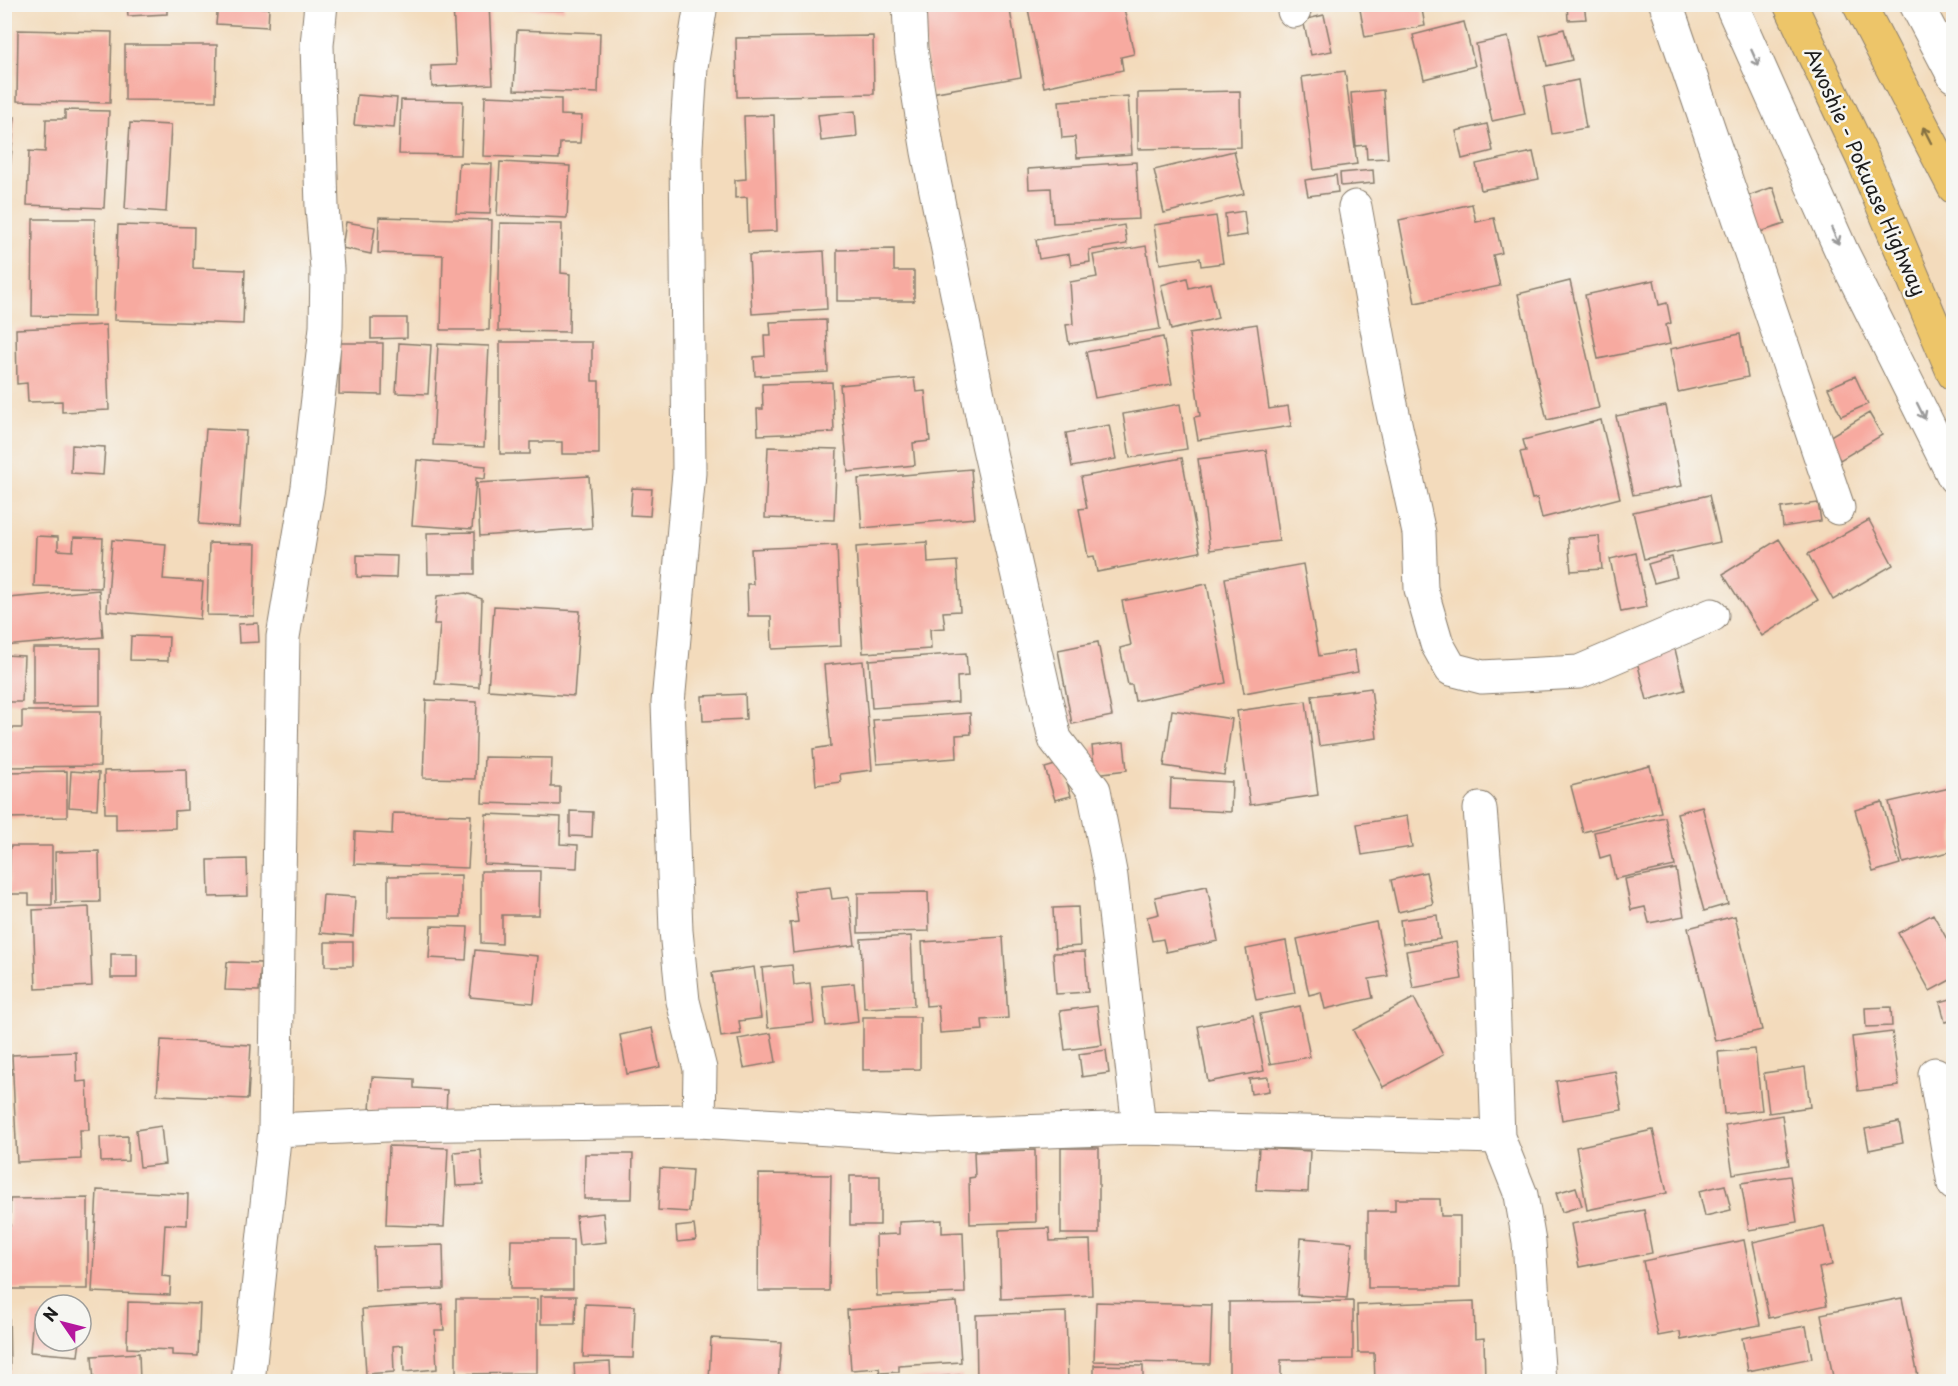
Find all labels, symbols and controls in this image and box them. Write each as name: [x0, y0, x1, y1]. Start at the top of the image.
street label: Awoshie - Pokuase Highway: [1798, 43, 1934, 301]
one-way arrow: [1749, 48, 1761, 66]
one-way arrow: [1920, 126, 1932, 144]
one-way arrow: [1829, 226, 1841, 244]
one-way arrow: [1915, 401, 1927, 419]
north arrow: [33, 1293, 93, 1353]
text: N: [36, 1302, 63, 1326]

